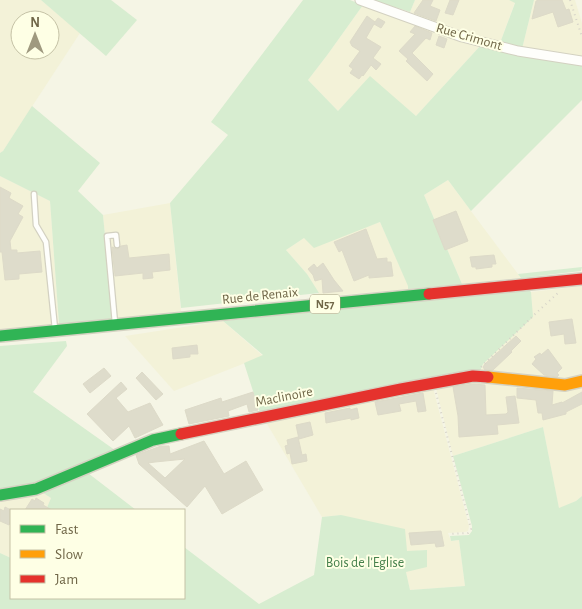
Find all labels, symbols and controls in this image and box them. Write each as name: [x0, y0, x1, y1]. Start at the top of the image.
north arrow: [10, 10, 60, 60]
text: N: [30, 16, 40, 30]
street label: Rue Crimont: [434, 21, 504, 53]
street label: Rue de Renaix: [221, 285, 299, 307]
road number: N57: [310, 294, 340, 314]
street label: Maclinoire: [254, 385, 314, 409]
legend: [10, 509, 185, 599]
text: Fast: [55, 522, 79, 537]
text: Slow: [55, 547, 83, 562]
park label: Bois de l'Eglise: [326, 556, 404, 570]
text: Jam: [55, 572, 78, 587]

